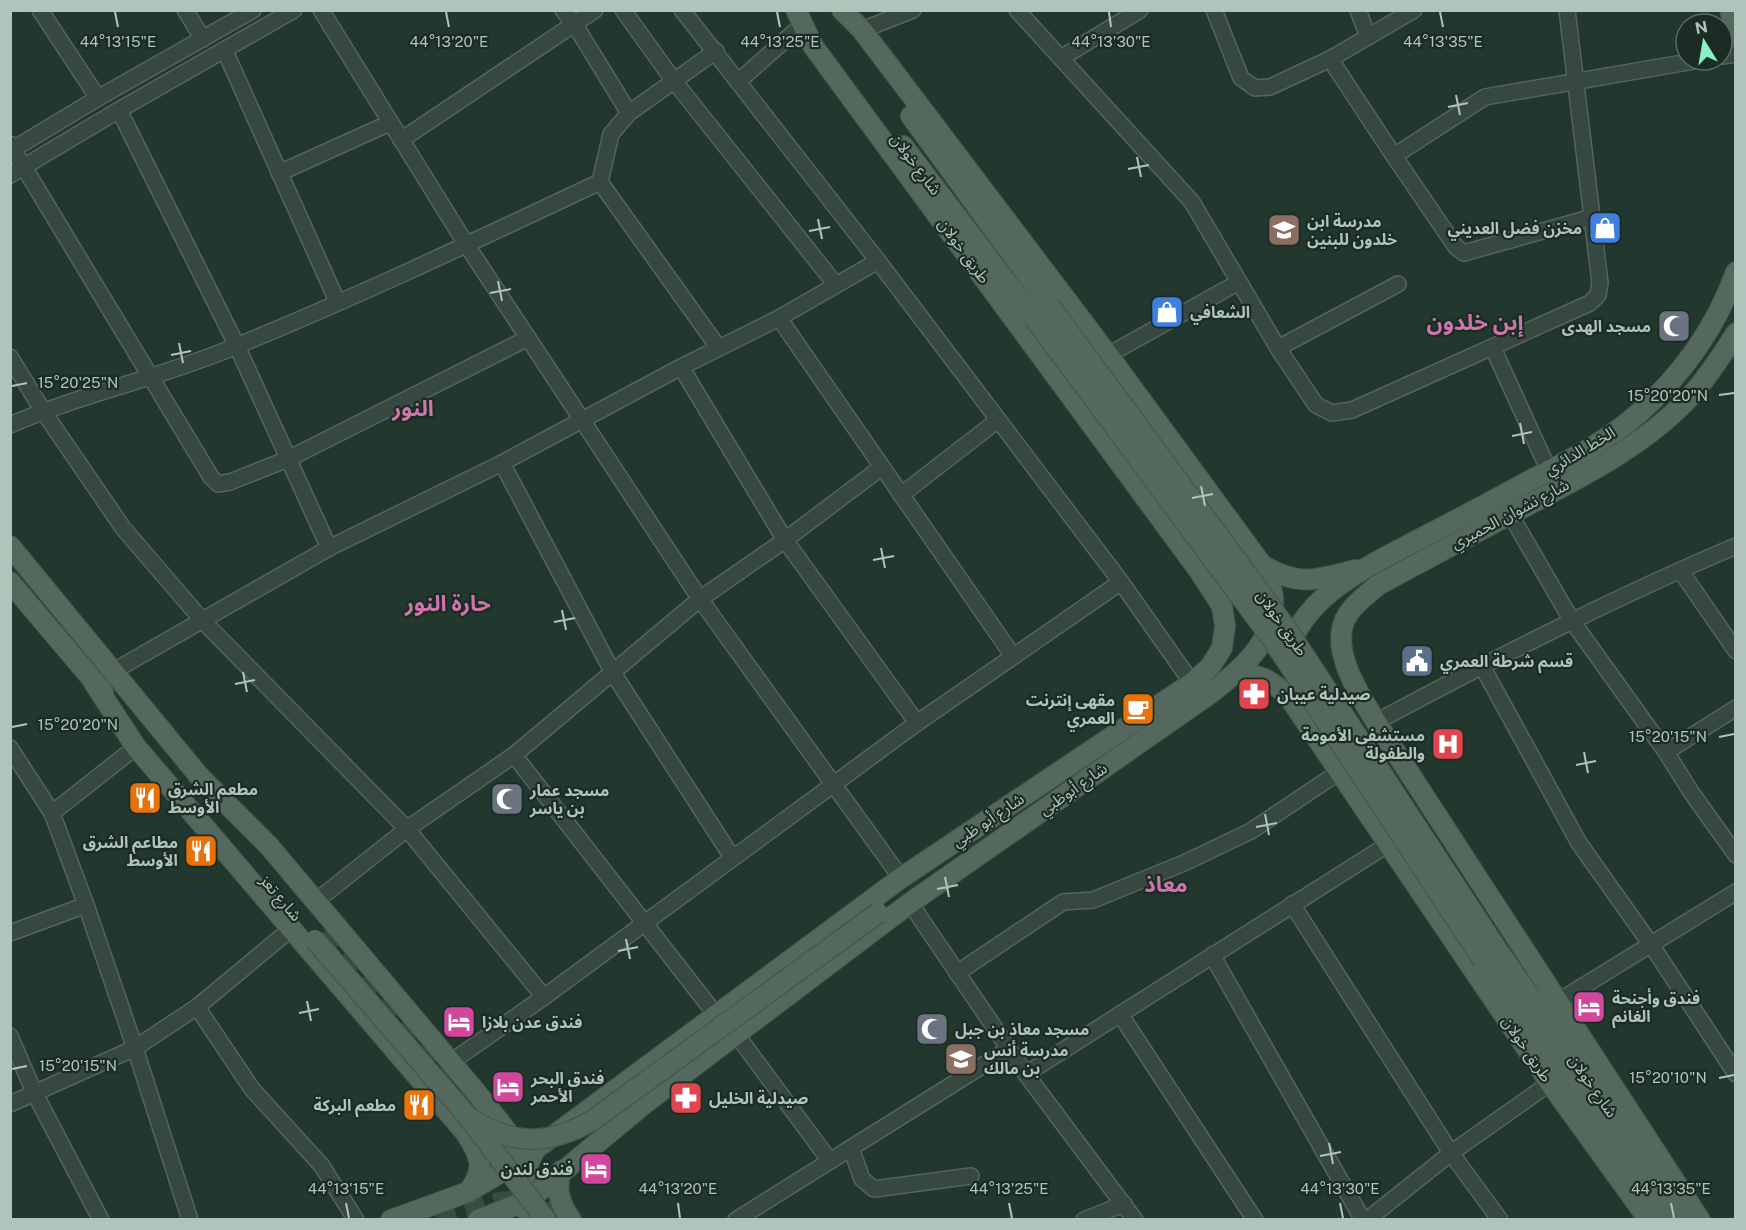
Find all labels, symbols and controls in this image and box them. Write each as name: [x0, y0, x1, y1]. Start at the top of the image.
north arrow: [1674, 12, 1734, 72]
text: N: [1693, 17, 1709, 38]
text: 44°13'15"E: [80, 33, 156, 50]
text: 44°13'20"E: [410, 33, 488, 50]
text: 44°13'25"E: [740, 33, 820, 50]
text: 44°13'30"E: [1071, 33, 1151, 50]
text: 44°13'35"E: [1403, 33, 1483, 50]
street label: شارع خولان: [884, 129, 945, 200]
shop icon: مخزن فضل العديني: [1587, 210, 1623, 246]
school or university icon: مدرسة ابن خلدون للبنين: [1266, 212, 1302, 248]
place label: مدرسة ابن خلدون للبنين: [1307, 212, 1397, 249]
street label: طريق خولان: [933, 215, 994, 288]
place label: مخزن فضل العديني: [1447, 219, 1582, 241]
shop icon: الشعافي: [1149, 294, 1185, 330]
place label: الشعافي: [1190, 303, 1250, 325]
mosque icon: مسجد الهدى: [1656, 308, 1692, 344]
district label: إبن خلدون: [1427, 309, 1524, 338]
place label: مسجد الهدى: [1562, 317, 1651, 336]
text: 15°20'25"N: [38, 374, 118, 391]
text: 15°20'20"N: [1628, 387, 1708, 404]
district label: النور: [391, 395, 434, 422]
street label: الخط الدائري: [1541, 423, 1620, 482]
street label: شارع نشوان الحميري: [1448, 475, 1574, 556]
street label: طريق خولان: [1252, 587, 1312, 660]
district label: حارة النور: [404, 590, 491, 617]
public building icon: قسم شرطة العمري: [1399, 643, 1435, 679]
place label: قسم شرطة العمري: [1440, 652, 1573, 674]
pharmacy icon: صيدلية عيبان: [1236, 676, 1272, 712]
place label: صيدلية عيبان: [1277, 685, 1371, 704]
place label: مقهى إنترنت العمري: [1026, 691, 1115, 731]
cafe icon: مقهى إنترنت العمري: [1120, 691, 1156, 727]
text: 15°20'20"N: [38, 716, 118, 733]
place label: مستشفى الأمومة والطفولة: [1301, 726, 1425, 763]
hospital icon: مستشفى الأمومة والطفولة: [1430, 726, 1466, 762]
text: 15°20'15"N: [1629, 728, 1707, 745]
street label: شارع أبوظبي: [1035, 759, 1112, 822]
restaurant icon: مطعم الشرق الأوسط: [127, 780, 163, 816]
place label: مطعم الشرق الأوسط: [168, 780, 258, 817]
mosque icon: مسجد عمار بن ياسر: [489, 781, 525, 817]
place label: مسجد عمار بن ياسر: [529, 781, 609, 818]
street label: شارع أبو ظبي: [948, 789, 1029, 853]
place label: مطاعم الشرق الأوسط: [83, 833, 178, 870]
restaurant icon: مطاعم الشرق الأوسط: [183, 833, 219, 869]
street label: شارع تعز: [253, 870, 306, 927]
district label: معاذ: [1144, 871, 1188, 897]
place label: فندق وأجنحة الغانم: [1612, 988, 1700, 1029]
hotel icon: فندق وأجنحة الغانم: [1571, 989, 1607, 1025]
hotel icon: فندق عدن بلازا: [441, 1004, 477, 1040]
mosque icon: مسجد معاذ بن جبل: [914, 1011, 950, 1047]
street label: طريق خولان: [1497, 1012, 1556, 1086]
place label: فندق عدن بلازا: [482, 1013, 582, 1032]
place label: مسجد معاذ بن جبل: [955, 1020, 1089, 1039]
place label: مدرسة أنس بن مالك: [984, 1040, 1069, 1078]
school or university icon: مدرسة أنس بن مالك: [943, 1041, 979, 1077]
street label: شارع خولان: [1562, 1051, 1622, 1123]
text: 15°20'15"N: [39, 1057, 117, 1074]
hotel icon: فندق البحر الأحمر: [490, 1069, 526, 1105]
place label: فندق البحر الأحمر: [530, 1069, 604, 1106]
text: 15°20'10"N: [1629, 1069, 1707, 1086]
pharmacy icon: صيدلية الخليل: [668, 1080, 704, 1116]
restaurant icon: مطعم البركة: [401, 1087, 437, 1123]
place label: صيدلية الخليل: [709, 1089, 808, 1108]
place label: مطعم البركة: [313, 1096, 396, 1118]
hotel icon: فندق لندن: [578, 1151, 614, 1187]
place label: فندق لندن: [501, 1160, 573, 1179]
text: 44°13'15"E: [308, 1180, 384, 1197]
text: 44°13'20"E: [639, 1180, 717, 1197]
text: 44°13'25"E: [969, 1180, 1049, 1197]
text: 44°13'30"E: [1300, 1180, 1380, 1197]
text: 44°13'35"E: [1631, 1180, 1711, 1197]

